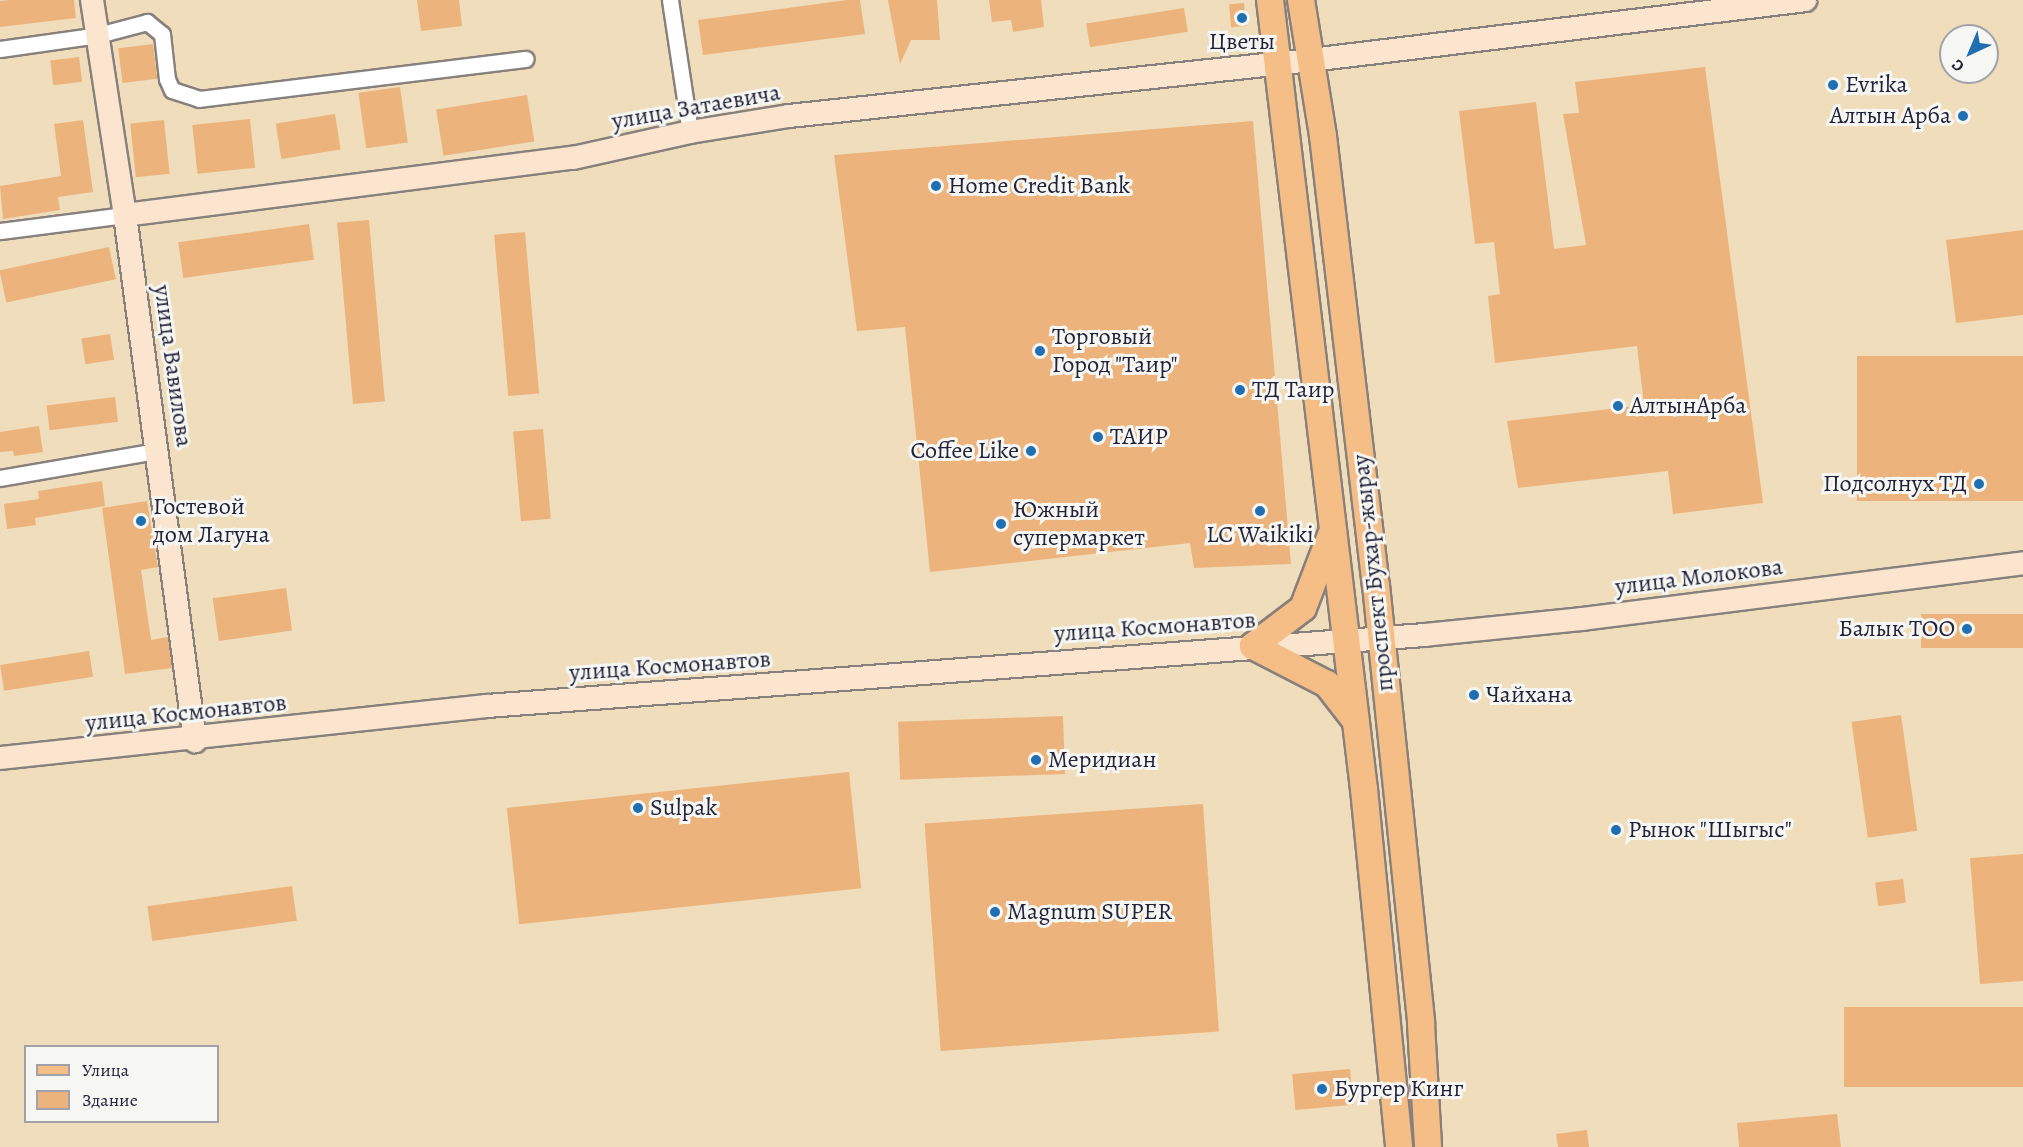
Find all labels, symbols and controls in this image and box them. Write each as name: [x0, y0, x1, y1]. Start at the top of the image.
marker: Цветы: [1235, 11, 1249, 25]
north arrow: [1939, 24, 1999, 84]
place label: Цветы: [1209, 28, 1275, 56]
text: С: [1947, 54, 1969, 77]
place label: Evrika: [1845, 71, 1908, 99]
street label: улица Затаевича: [610, 78, 782, 136]
marker: Evrika: [1826, 78, 1840, 92]
place label: Алтын Арба: [1830, 102, 1951, 130]
marker: Алтын Арба: [1956, 109, 1970, 123]
place label: Home Credit Bank: [948, 172, 1130, 200]
marker: Home Credit Bank: [929, 179, 943, 193]
street label: улица Вавилова: [147, 283, 199, 449]
place label: Торговый Город "Таир": [1052, 323, 1178, 379]
marker: Торговый Город "Таир": [1033, 344, 1047, 358]
place label: ТД Таир: [1252, 376, 1334, 404]
marker: ТД Таир: [1233, 383, 1247, 397]
place label: АлтынАрба: [1630, 392, 1746, 420]
marker: АлтынАрба: [1611, 399, 1625, 413]
place label: ТАИР: [1110, 423, 1168, 451]
marker: ТАИР: [1091, 430, 1105, 444]
place label: Coffee Like: [910, 437, 1019, 465]
marker: Coffee Like: [1024, 444, 1038, 458]
street label: проспект Бухар-жырау: [1346, 453, 1400, 693]
place label: Подсолнух ТД: [1823, 470, 1967, 498]
marker: Подсолнух ТД: [1972, 477, 1986, 491]
place label: Гостевой дом Лагуна: [153, 493, 270, 549]
place label: Южный супермаркет: [1013, 496, 1145, 552]
marker: LC Waikiki: [1253, 504, 1267, 518]
marker: Гостевой дом Лагуна: [134, 514, 148, 528]
marker: Южный супермаркет: [994, 517, 1008, 531]
place label: LC Waikiki: [1206, 521, 1314, 549]
street label: улица Молокова: [1614, 552, 1784, 602]
street label: улица Космонавтов: [1053, 606, 1257, 648]
place label: Балык ТОО: [1838, 615, 1955, 643]
marker: Балык ТОО: [1960, 622, 1974, 636]
street label: улица Космонавтов: [568, 645, 772, 687]
place label: Чайхана: [1486, 681, 1572, 709]
street label: улица Космонавтов: [84, 688, 288, 738]
marker: Чайхана: [1467, 688, 1481, 702]
place label: Меридиан: [1048, 746, 1156, 774]
marker: Меридиан: [1029, 753, 1043, 767]
place label: Sulpak: [650, 794, 717, 822]
marker: Sulpak: [631, 801, 645, 815]
place label: Рынок "Шыгыс": [1628, 816, 1792, 844]
marker: Рынок "Шыгыс": [1609, 823, 1623, 837]
place label: Magnum SUPER: [1007, 898, 1172, 926]
marker: Magnum SUPER: [988, 905, 1002, 919]
legend: [24, 1045, 219, 1123]
text: Улица: [82, 1058, 129, 1082]
place label: Бургер Кинг: [1334, 1075, 1463, 1103]
marker: Бургер Кинг: [1315, 1082, 1329, 1096]
text: Здание: [82, 1088, 138, 1112]

